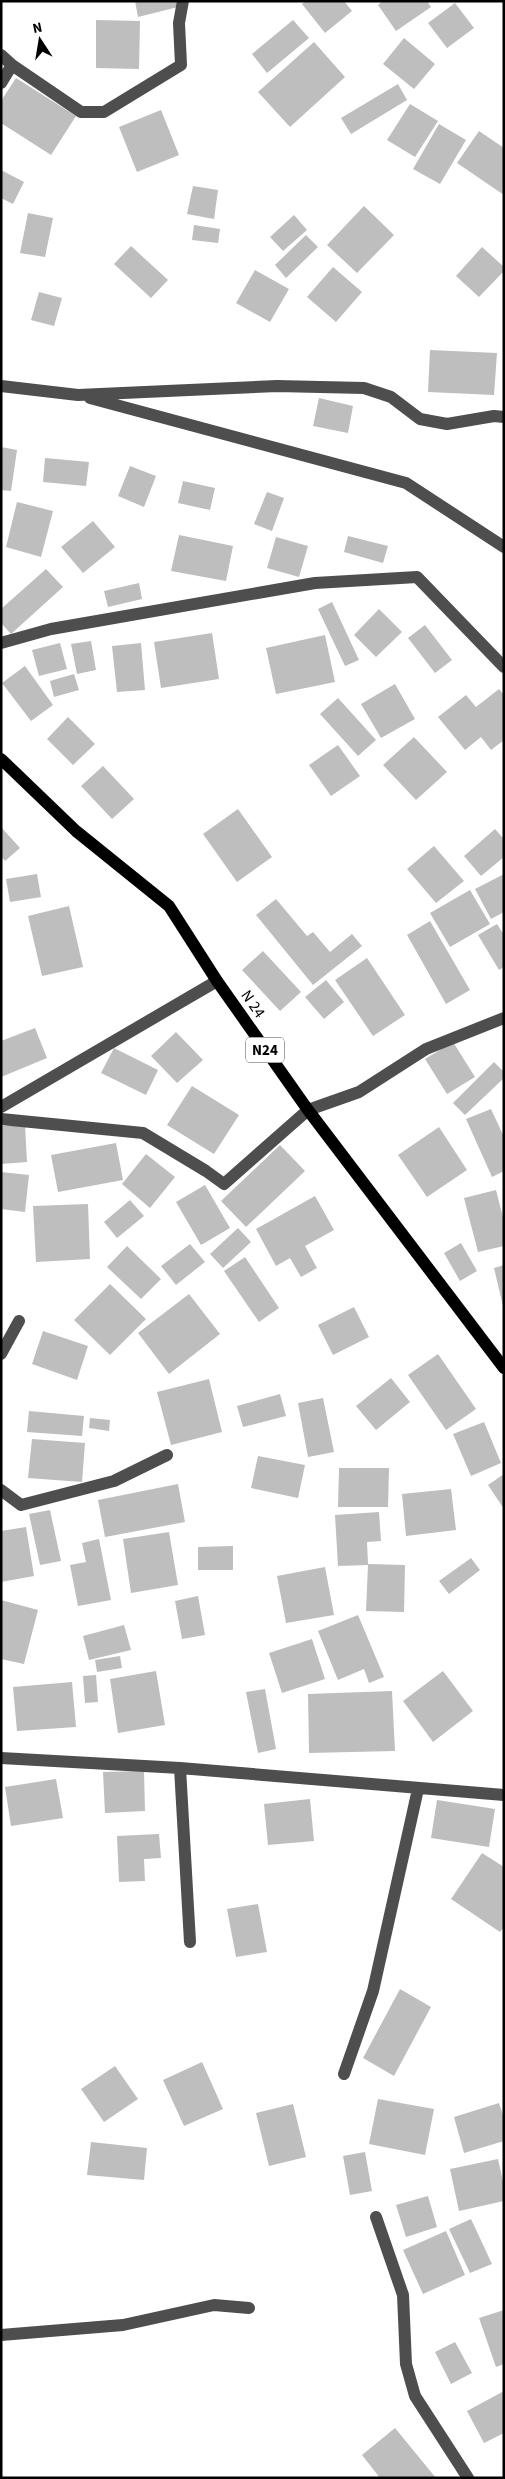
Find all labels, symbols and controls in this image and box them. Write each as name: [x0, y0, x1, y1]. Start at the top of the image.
north arrow: [15, 15, 65, 65]
text: N: [31, 18, 44, 39]
street label: N 24: [236, 986, 270, 1022]
road number: N24: [246, 1038, 284, 1062]

